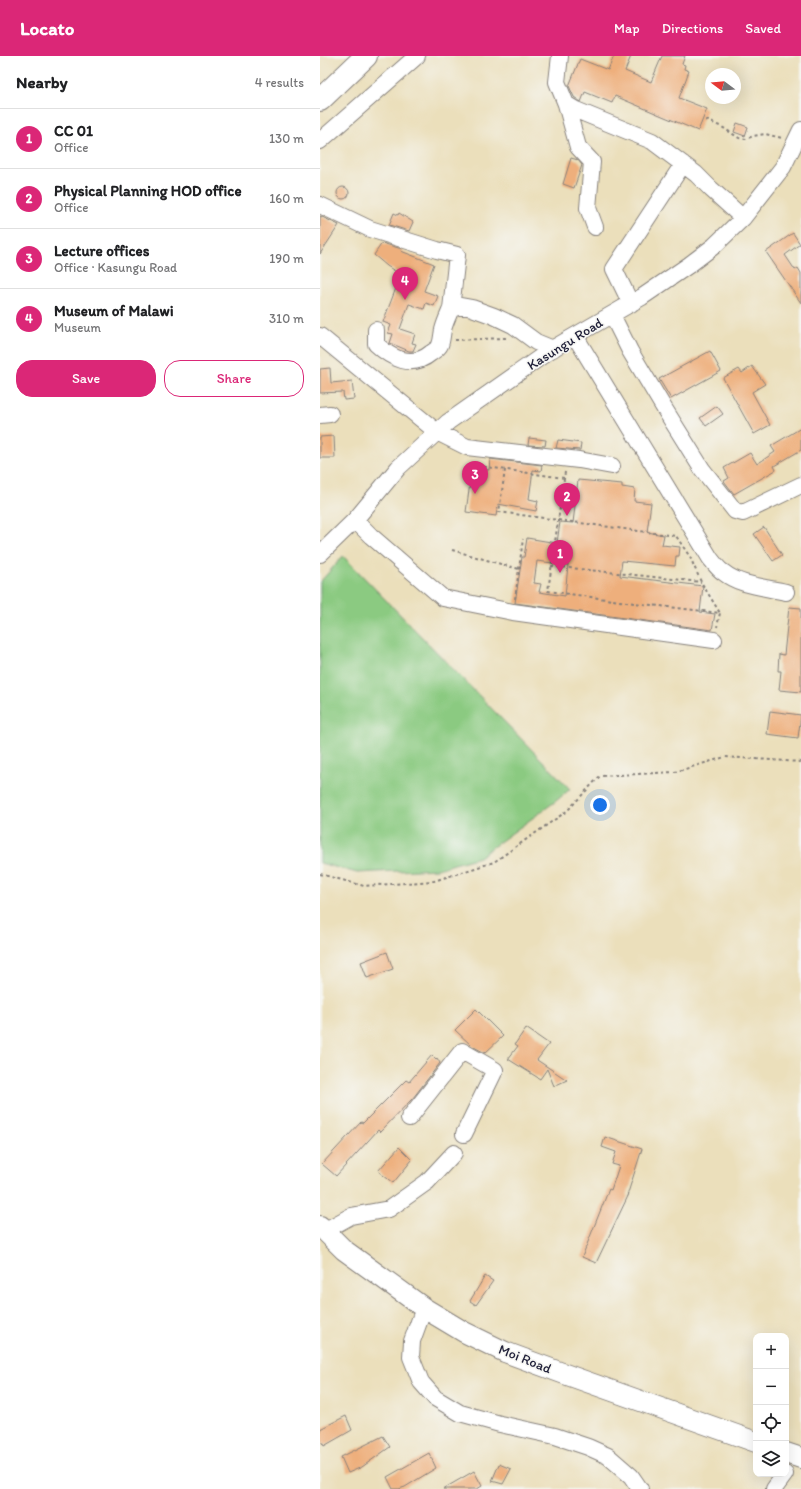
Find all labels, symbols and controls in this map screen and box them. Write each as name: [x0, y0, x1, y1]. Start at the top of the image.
text: Locato: [20, 17, 74, 40]
text: Map: [614, 20, 640, 37]
text: Directions: [662, 20, 723, 37]
text: Saved: [745, 20, 781, 37]
north arrow: [705, 68, 741, 104]
text: Nearby: [16, 72, 68, 92]
text: 4 results: [255, 75, 304, 90]
text: CC 01: [54, 122, 93, 140]
text: 1: [26, 131, 32, 146]
text: 130 m: [269, 131, 304, 146]
text: Office: [54, 140, 89, 155]
text: Physical Planning HOD office: [54, 182, 242, 200]
text: 2: [26, 191, 32, 206]
text: 160 m: [269, 191, 304, 206]
text: Office: [54, 200, 89, 215]
text: Lecture offices: [54, 242, 149, 260]
text: 3: [25, 251, 33, 266]
text: 190 m: [269, 251, 304, 266]
text: Office · Kasungu Road: [54, 260, 177, 275]
pin: 4: [392, 267, 418, 300]
text: Museum of Malawi: [54, 302, 174, 320]
text: 4: [25, 311, 33, 326]
text: 310 m: [269, 311, 304, 326]
street label: Kasungu Road: [524, 314, 606, 374]
text: Museum: [54, 320, 101, 335]
button: Save: [16, 360, 156, 397]
button: Share: [164, 360, 304, 397]
pin: 3: [462, 461, 488, 494]
pin: 2: [554, 483, 580, 516]
pin: 1: [547, 540, 573, 573]
your location: [590, 795, 610, 815]
map controls: [753, 1333, 789, 1477]
button: +: [753, 1333, 789, 1369]
street label: Moi Road: [496, 1341, 554, 1377]
button: −: [753, 1369, 789, 1405]
button: locate: [753, 1405, 789, 1441]
button: layers: [753, 1441, 789, 1477]

